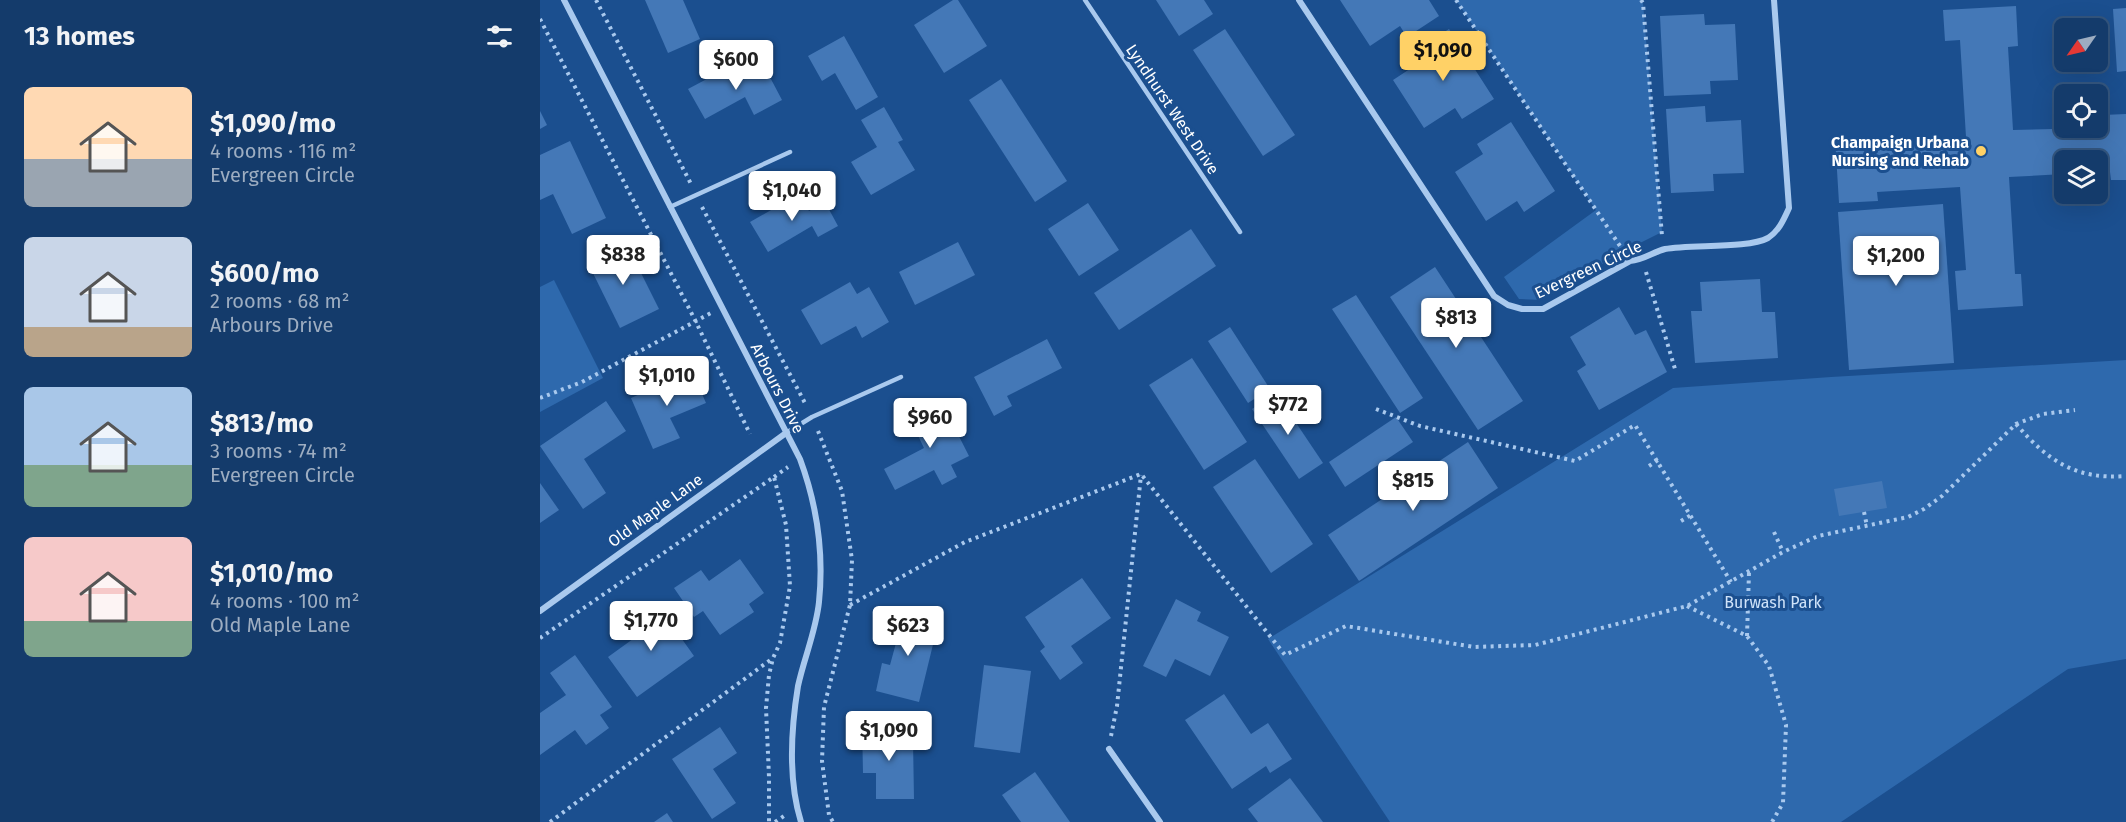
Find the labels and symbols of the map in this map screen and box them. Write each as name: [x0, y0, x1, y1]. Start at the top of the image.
north arrow: [2054, 18, 2108, 72]
pin: $1,090: [1394, 31, 1492, 82]
pin: $600: [700, 40, 772, 91]
street label: Lyndhurst West Drive: [1122, 41, 1223, 178]
place label: Champaign Urbana Nursing and Rehab: [1831, 133, 1969, 170]
marker: Champaign Urbana Nursing and Rehab: [1974, 144, 1988, 158]
pin: $1,040: [743, 171, 841, 222]
pin: $838: [587, 235, 659, 286]
street label: Evergreen Circle: [1532, 236, 1645, 303]
pin: $1,200: [1847, 236, 1945, 287]
pin: $813: [1420, 298, 1492, 349]
street label: Arbours Drive: [747, 340, 808, 437]
pin: $1,010: [618, 356, 716, 407]
pin: $772: [1252, 385, 1324, 436]
pin: $960: [894, 398, 966, 449]
pin: $815: [1377, 461, 1449, 512]
street label: Old Maple Lane: [604, 470, 706, 551]
park label: Burwash Park: [1724, 593, 1823, 612]
pin: $1,770: [602, 601, 700, 652]
pin: $623: [872, 606, 944, 657]
pin: $1,090: [840, 711, 938, 762]

